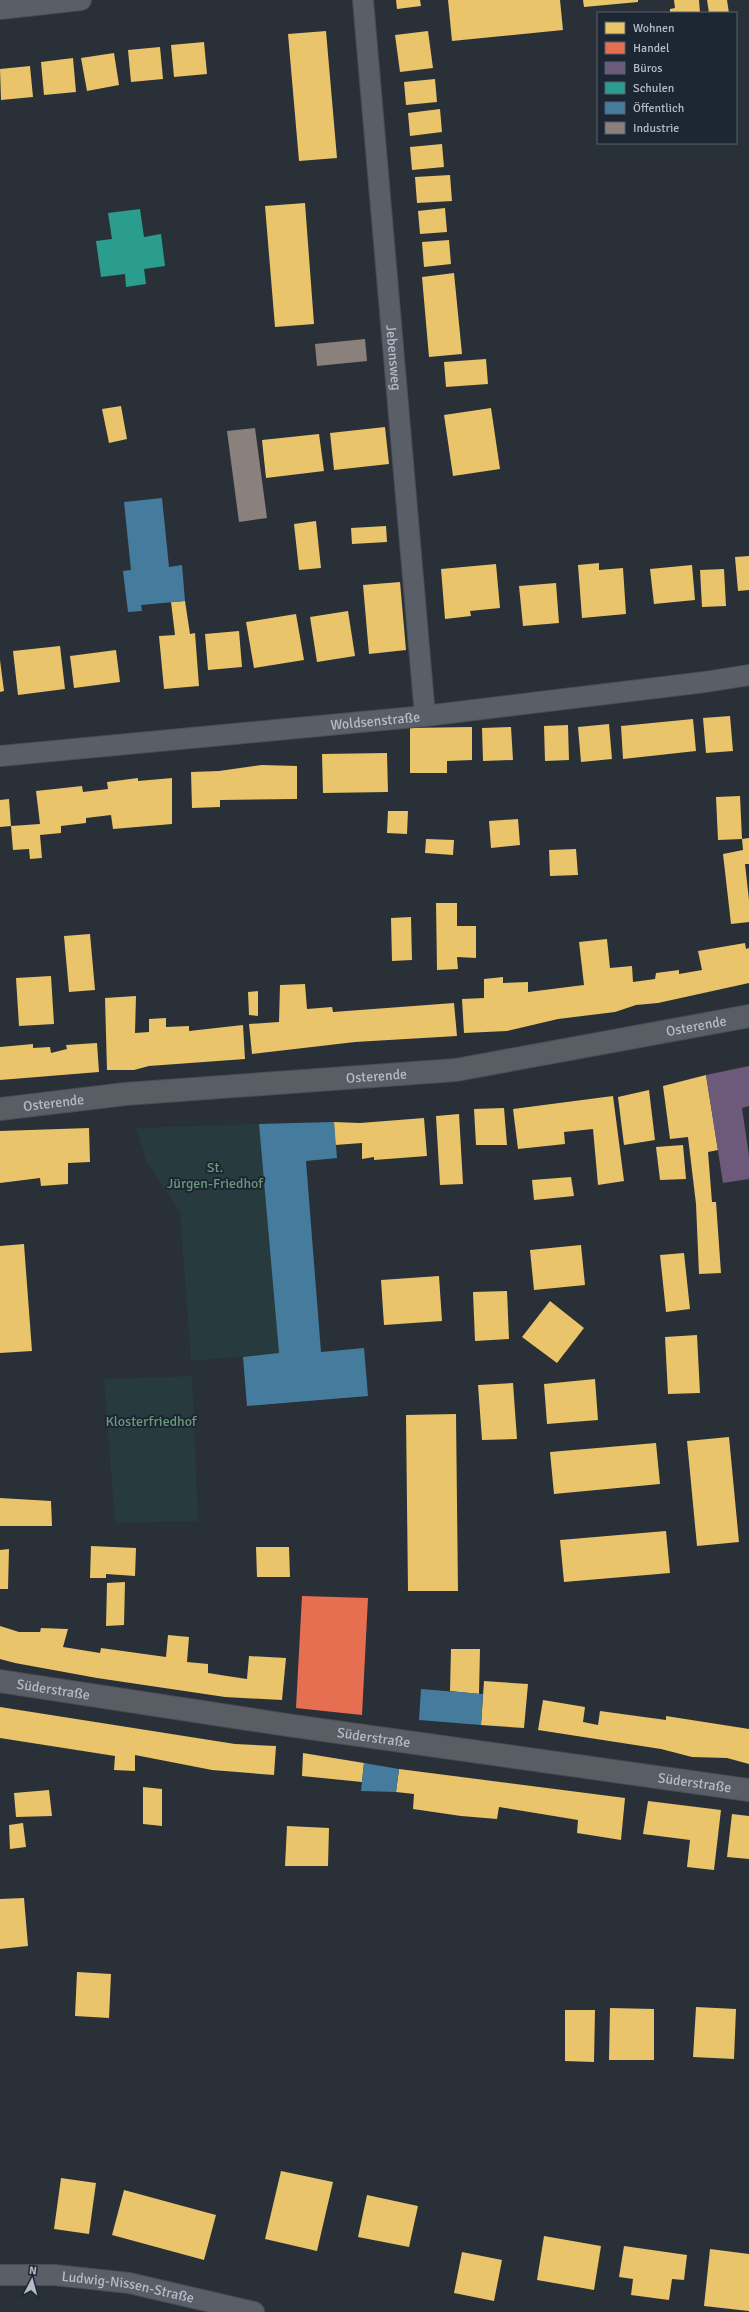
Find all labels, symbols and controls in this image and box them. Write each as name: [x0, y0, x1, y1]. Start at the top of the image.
legend: [597, 12, 737, 144]
text: Wohnen: [633, 21, 675, 36]
text: Handel: [633, 41, 670, 56]
text: Büros: [633, 61, 663, 76]
text: Schulen: [633, 81, 674, 96]
text: Öffentlich: [633, 101, 684, 116]
text: Industrie: [633, 121, 679, 136]
street label: Jebensweg: [383, 324, 405, 391]
street label: Woldsenstraße: [330, 708, 421, 733]
street label: Osterende: [665, 1012, 728, 1040]
street label: Osterende: [345, 1065, 408, 1086]
street label: Osterende: [22, 1090, 85, 1115]
park label: St. Jürgen-Friedhof: [167, 1159, 264, 1192]
park label: Klosterfriedhof: [105, 1413, 198, 1430]
street label: Süderstraße: [15, 1675, 91, 1703]
street label: Süderstraße: [336, 1724, 412, 1751]
street label: Süderstraße: [657, 1769, 732, 1796]
north arrow: [12, 2260, 52, 2300]
text: N: [29, 2264, 37, 2277]
street label: Ludwig-Nissen-Straße: [61, 2267, 196, 2306]

